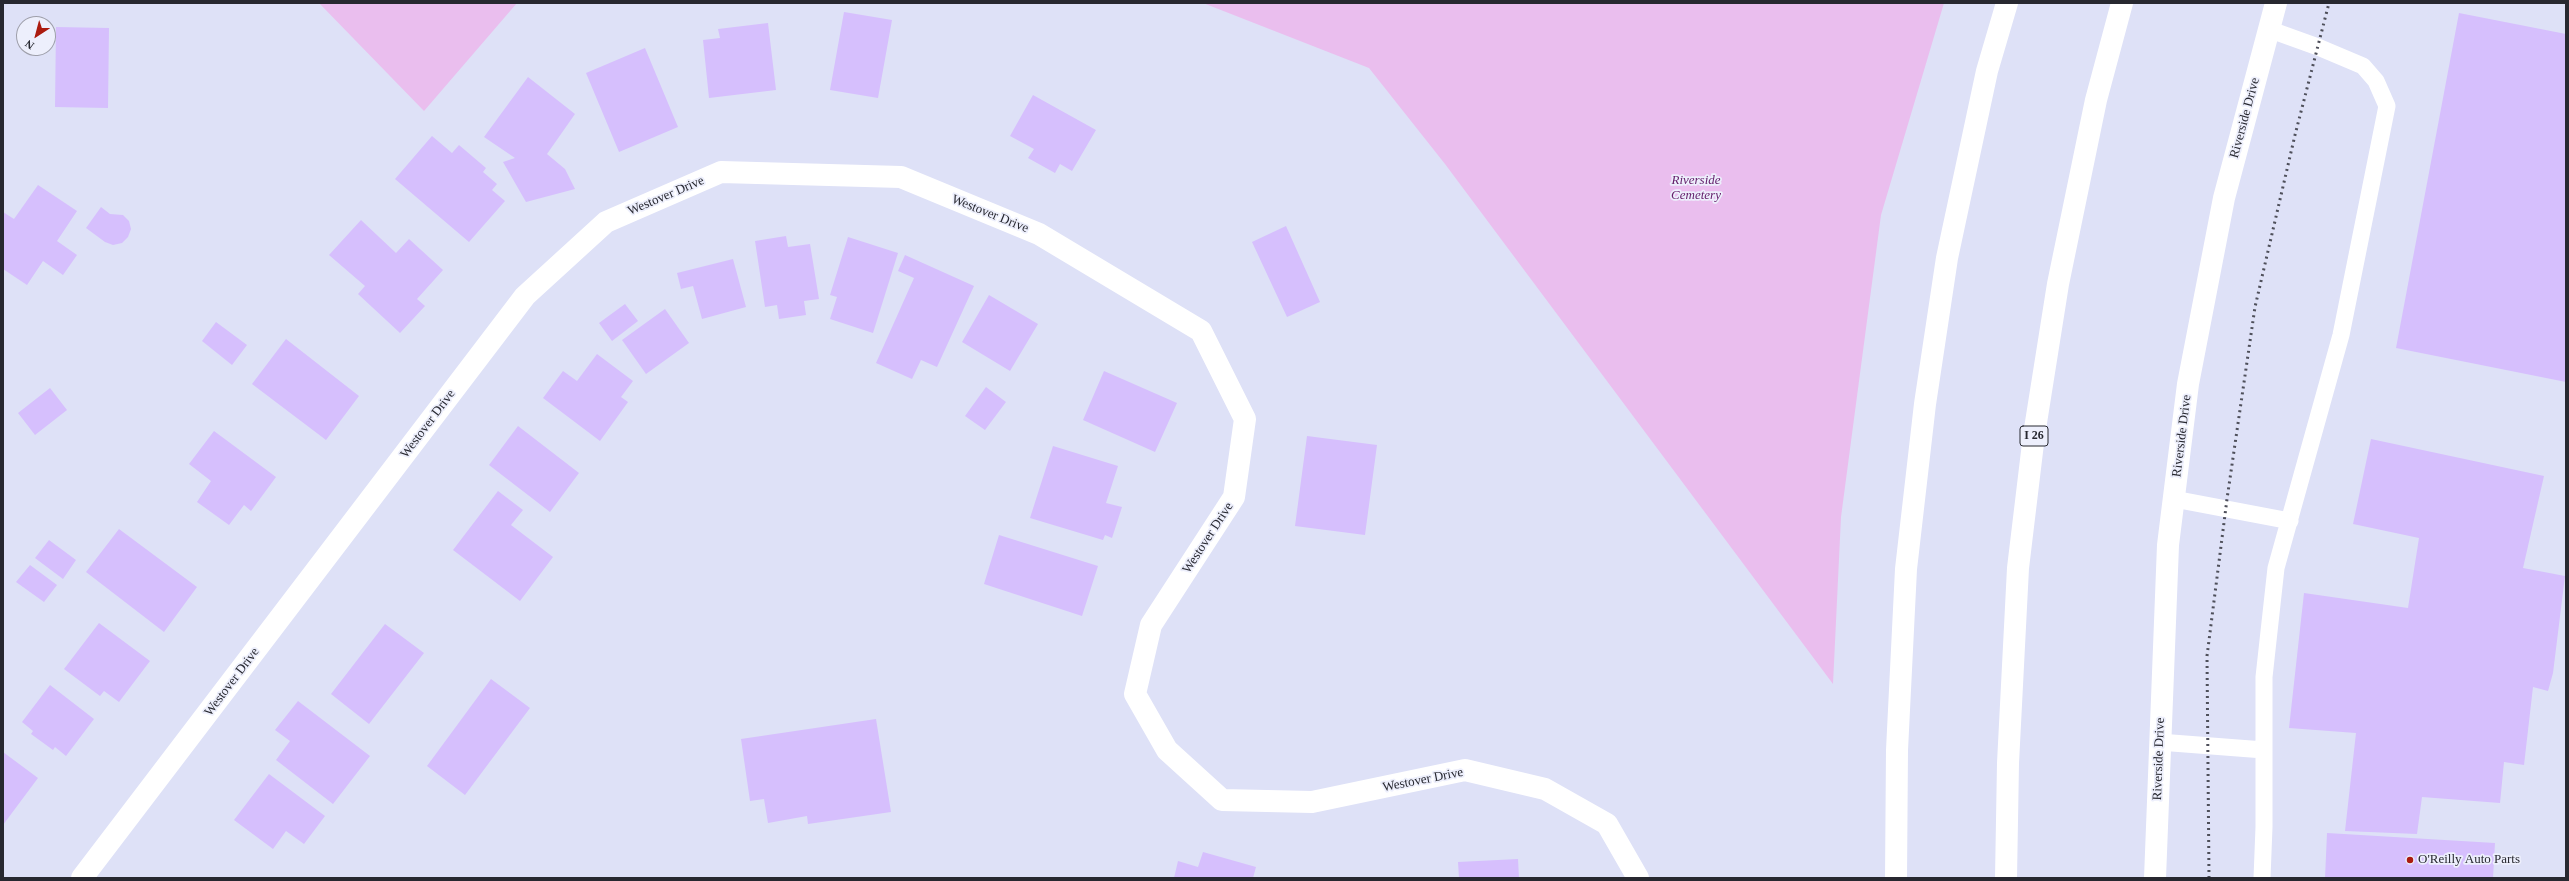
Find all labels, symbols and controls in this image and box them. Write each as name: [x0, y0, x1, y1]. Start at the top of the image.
north arrow: [16, 16, 56, 56]
text: N: [23, 38, 36, 52]
street label: Riverside Drive: [2227, 76, 2263, 160]
street label: Westover Drive: [625, 173, 707, 219]
park label: Riverside Cemetery: [1671, 173, 1721, 204]
street label: Westover Drive: [949, 191, 1031, 237]
street label: Westover Drive: [397, 387, 459, 461]
street label: Riverside Drive: [2169, 394, 2195, 478]
road number: I 26: [2020, 426, 2048, 446]
street label: Westover Drive: [1179, 500, 1237, 576]
street label: Westover Drive: [201, 645, 263, 719]
street label: Riverside Drive: [2150, 717, 2168, 801]
street label: Westover Drive: [1381, 765, 1465, 795]
place label: O'Reilly Auto Parts: [2418, 852, 2520, 868]
marker: O'Reilly Auto Parts: [2405, 855, 2415, 865]

